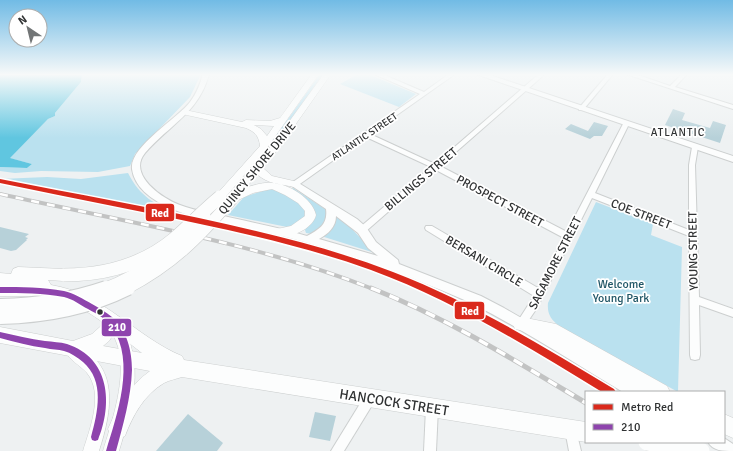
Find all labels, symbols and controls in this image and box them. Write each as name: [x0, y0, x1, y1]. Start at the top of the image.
north arrow: [8, 8, 48, 48]
text: N: [16, 13, 29, 28]
street label: ATLANTIC STREET: [329, 110, 400, 163]
street label: QUINCY SHORE DRIVE: [215, 119, 300, 218]
district label: ATLANTIC: [651, 126, 705, 139]
street label: BILLINGS STREET: [382, 144, 461, 214]
street label: PROSPECT STREET: [454, 172, 546, 231]
street label: COE STREET: [609, 196, 673, 233]
line badge: Red: [145, 203, 175, 222]
text: Red: [151, 207, 169, 220]
street label: YOUNG STREET: [685, 211, 702, 291]
street label: SAGAMORE STREET: [526, 214, 585, 312]
street label: BERSANI CIRCLE: [442, 232, 525, 291]
park label: Welcome Young Park: [593, 277, 649, 306]
line badge: Red: [454, 301, 485, 320]
text: Red: [461, 305, 479, 318]
unlabelled marker: [95, 307, 105, 317]
line badge: 210: [101, 318, 132, 337]
text: 210: [108, 321, 126, 334]
street label: HANCOCK STREET: [338, 385, 450, 420]
legend: [585, 391, 725, 443]
text: Metro Red: [621, 400, 673, 415]
text: 210: [621, 420, 640, 435]

